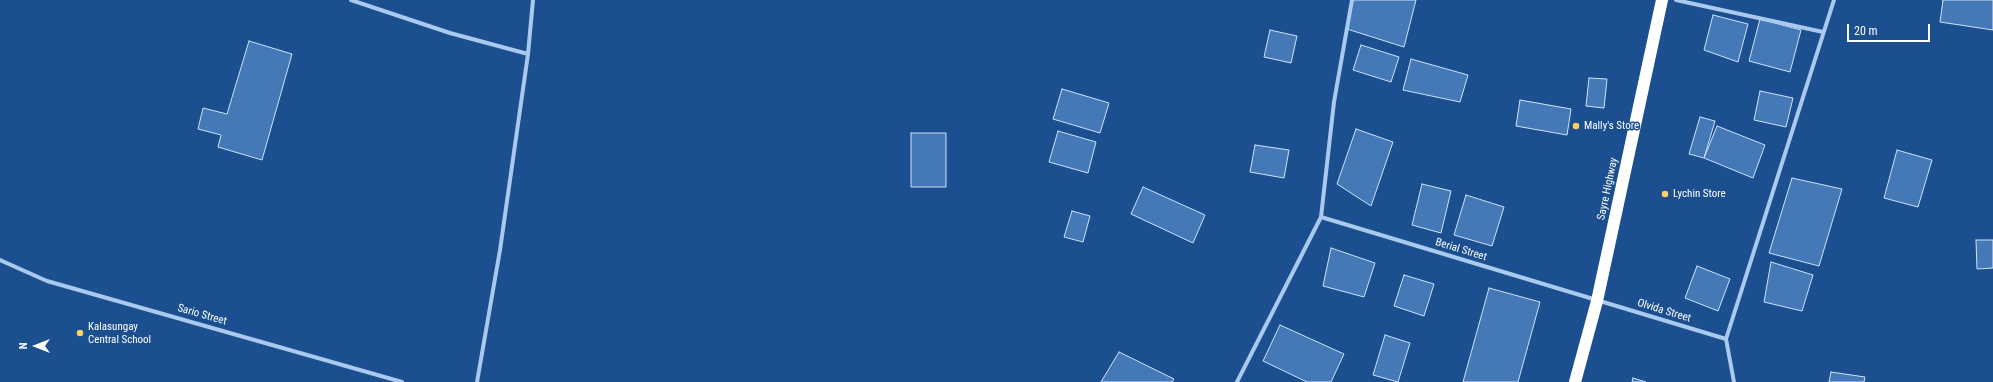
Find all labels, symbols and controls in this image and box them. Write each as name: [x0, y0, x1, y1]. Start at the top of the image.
scale bar: [1849, 16, 1932, 42]
text: 20 m: [1854, 24, 1878, 38]
place label: Mally's Store: [1584, 119, 1639, 133]
marker: Mally's Store: [1571, 121, 1581, 131]
street label: Sayre Highway: [1595, 157, 1621, 221]
place label: Lychin Store: [1673, 187, 1726, 201]
marker: Lychin Store: [1660, 189, 1670, 199]
street label: Berial Street: [1434, 236, 1488, 264]
street label: Olvida Street: [1636, 297, 1692, 325]
street label: Sario Street: [176, 302, 228, 328]
place label: Kalasungay Central School: [88, 320, 151, 346]
north arrow: [16, 326, 56, 366]
marker: Kalasungay Central School: [75, 328, 85, 338]
text: N: [17, 343, 30, 349]

